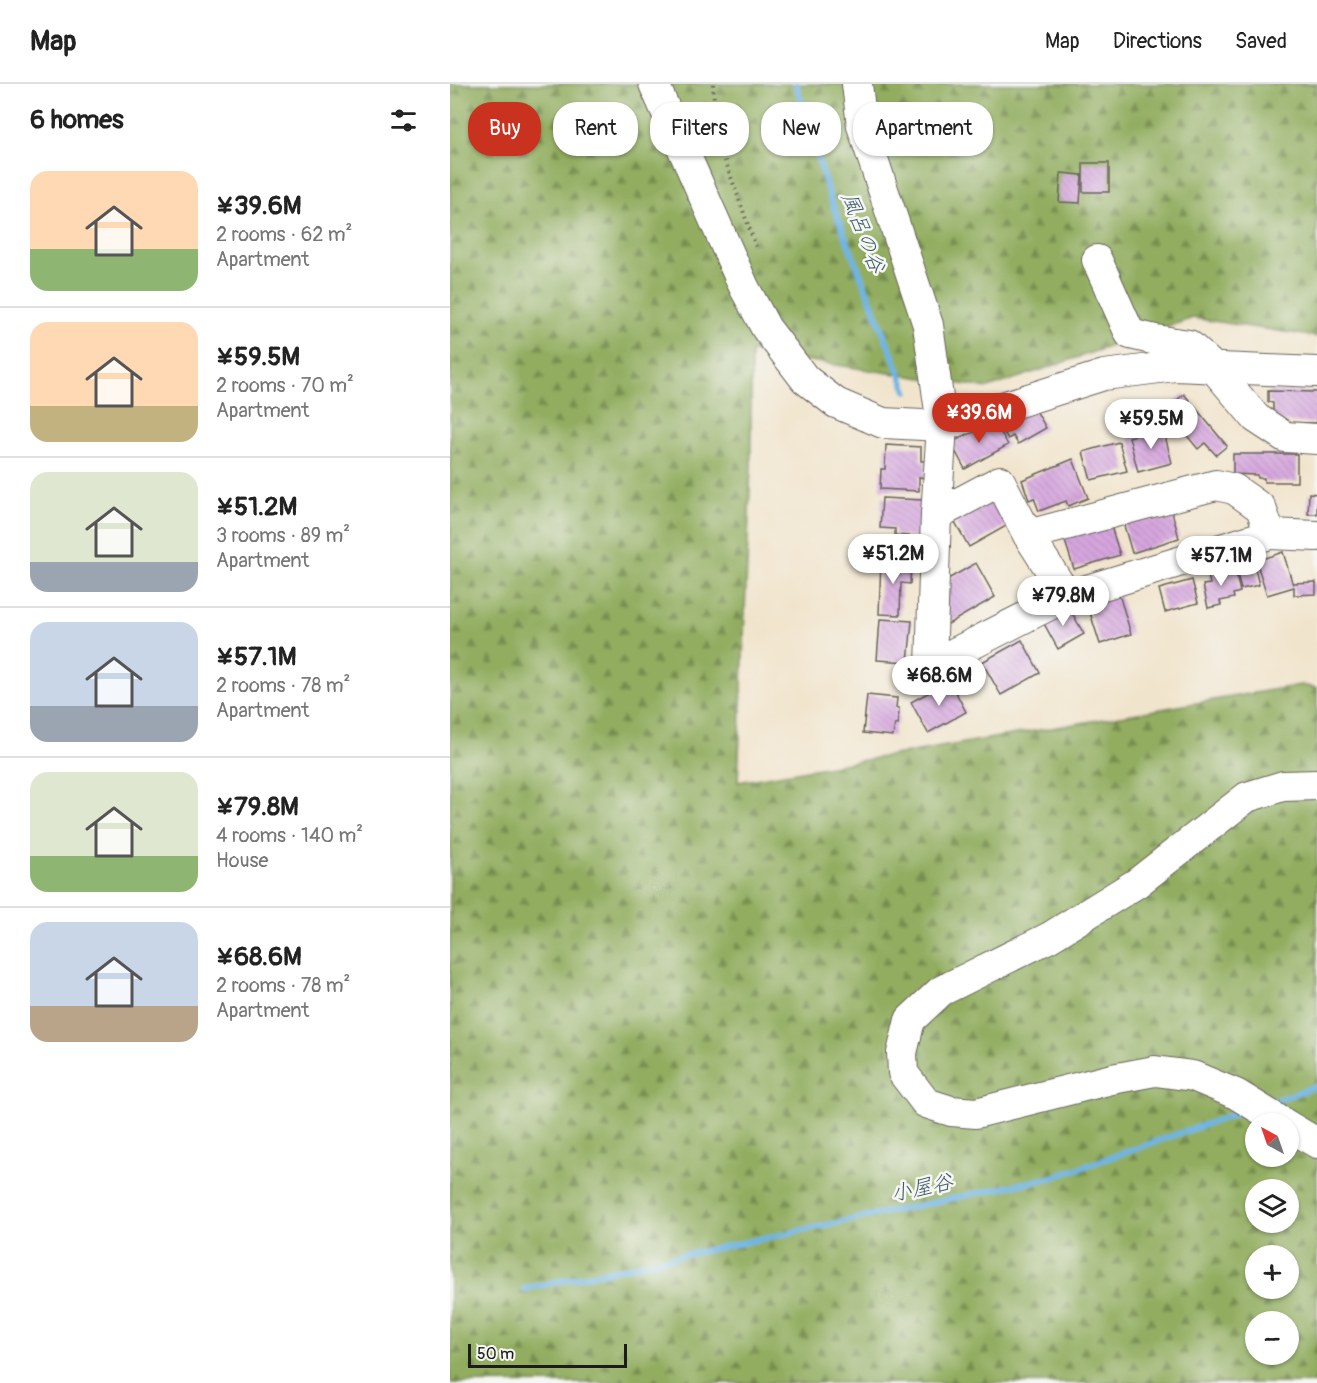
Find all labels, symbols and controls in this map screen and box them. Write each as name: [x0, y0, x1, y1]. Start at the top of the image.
text: Map: [30, 24, 76, 59]
text: Map: [1045, 28, 1080, 55]
text: Directions: [1113, 28, 1202, 55]
text: Saved: [1235, 28, 1287, 55]
chip: Buy: [468, 102, 541, 156]
chip: Rent: [553, 102, 638, 156]
chip: Filters: [650, 102, 749, 156]
chip: New: [761, 102, 841, 156]
chip: Apartment: [853, 102, 993, 156]
text: 6 homes: [30, 104, 124, 136]
icon: filters: [387, 104, 420, 137]
water label: 風呂の谷: [835, 189, 891, 278]
text: ¥39.6M: [216, 190, 302, 222]
icon: home: [78, 195, 150, 267]
text: 2 rooms · 62 m²: [216, 222, 352, 247]
text: Apartment: [216, 247, 309, 272]
text: ¥59.5M: [216, 341, 300, 373]
icon: home: [78, 346, 150, 418]
text: 2 rooms · 70 m²: [216, 373, 354, 398]
pin: ¥39.6M: [930, 393, 1028, 444]
text: Apartment: [216, 398, 309, 423]
pin: ¥59.5M: [1102, 399, 1200, 450]
text: ¥39.6M: [946, 400, 1012, 425]
text: ¥59.5M: [1119, 406, 1183, 431]
text: ¥51.2M: [216, 491, 297, 523]
icon: home: [78, 496, 150, 568]
text: 3 rooms · 89 m²: [216, 523, 350, 548]
pin: ¥51.2M: [844, 534, 942, 585]
pin: ¥57.1M: [1172, 536, 1270, 587]
text: ¥51.2M: [862, 541, 924, 566]
text: ¥57.1M: [1190, 543, 1252, 568]
text: Apartment: [216, 548, 309, 573]
pin: ¥79.8M: [1014, 576, 1112, 627]
text: ¥79.8M: [1031, 583, 1095, 608]
text: ¥57.1M: [216, 641, 296, 673]
icon: home: [78, 646, 150, 718]
pin: ¥68.6M: [890, 656, 988, 707]
text: ¥68.6M: [906, 663, 972, 688]
text: 2 rooms · 78 m²: [216, 673, 350, 698]
text: Apartment: [216, 698, 309, 723]
text: ¥79.8M: [216, 791, 299, 823]
icon: home: [78, 796, 150, 868]
text: 4 rooms · 140 m²: [216, 823, 363, 848]
text: House: [216, 848, 268, 873]
text: ¥68.6M: [216, 941, 302, 973]
icon: home: [78, 946, 150, 1018]
text: 2 rooms · 78 m²: [216, 973, 350, 998]
text: Apartment: [216, 998, 309, 1023]
north arrow: [1245, 1113, 1299, 1167]
map controls: [1245, 1113, 1299, 1365]
water label: 小屋谷: [888, 1168, 957, 1208]
button: layers: [1245, 1179, 1299, 1233]
button: +: [1245, 1245, 1299, 1299]
button: −: [1245, 1311, 1299, 1365]
scale bar: [468, 1341, 627, 1368]
text: 50 m: [477, 1344, 514, 1364]

